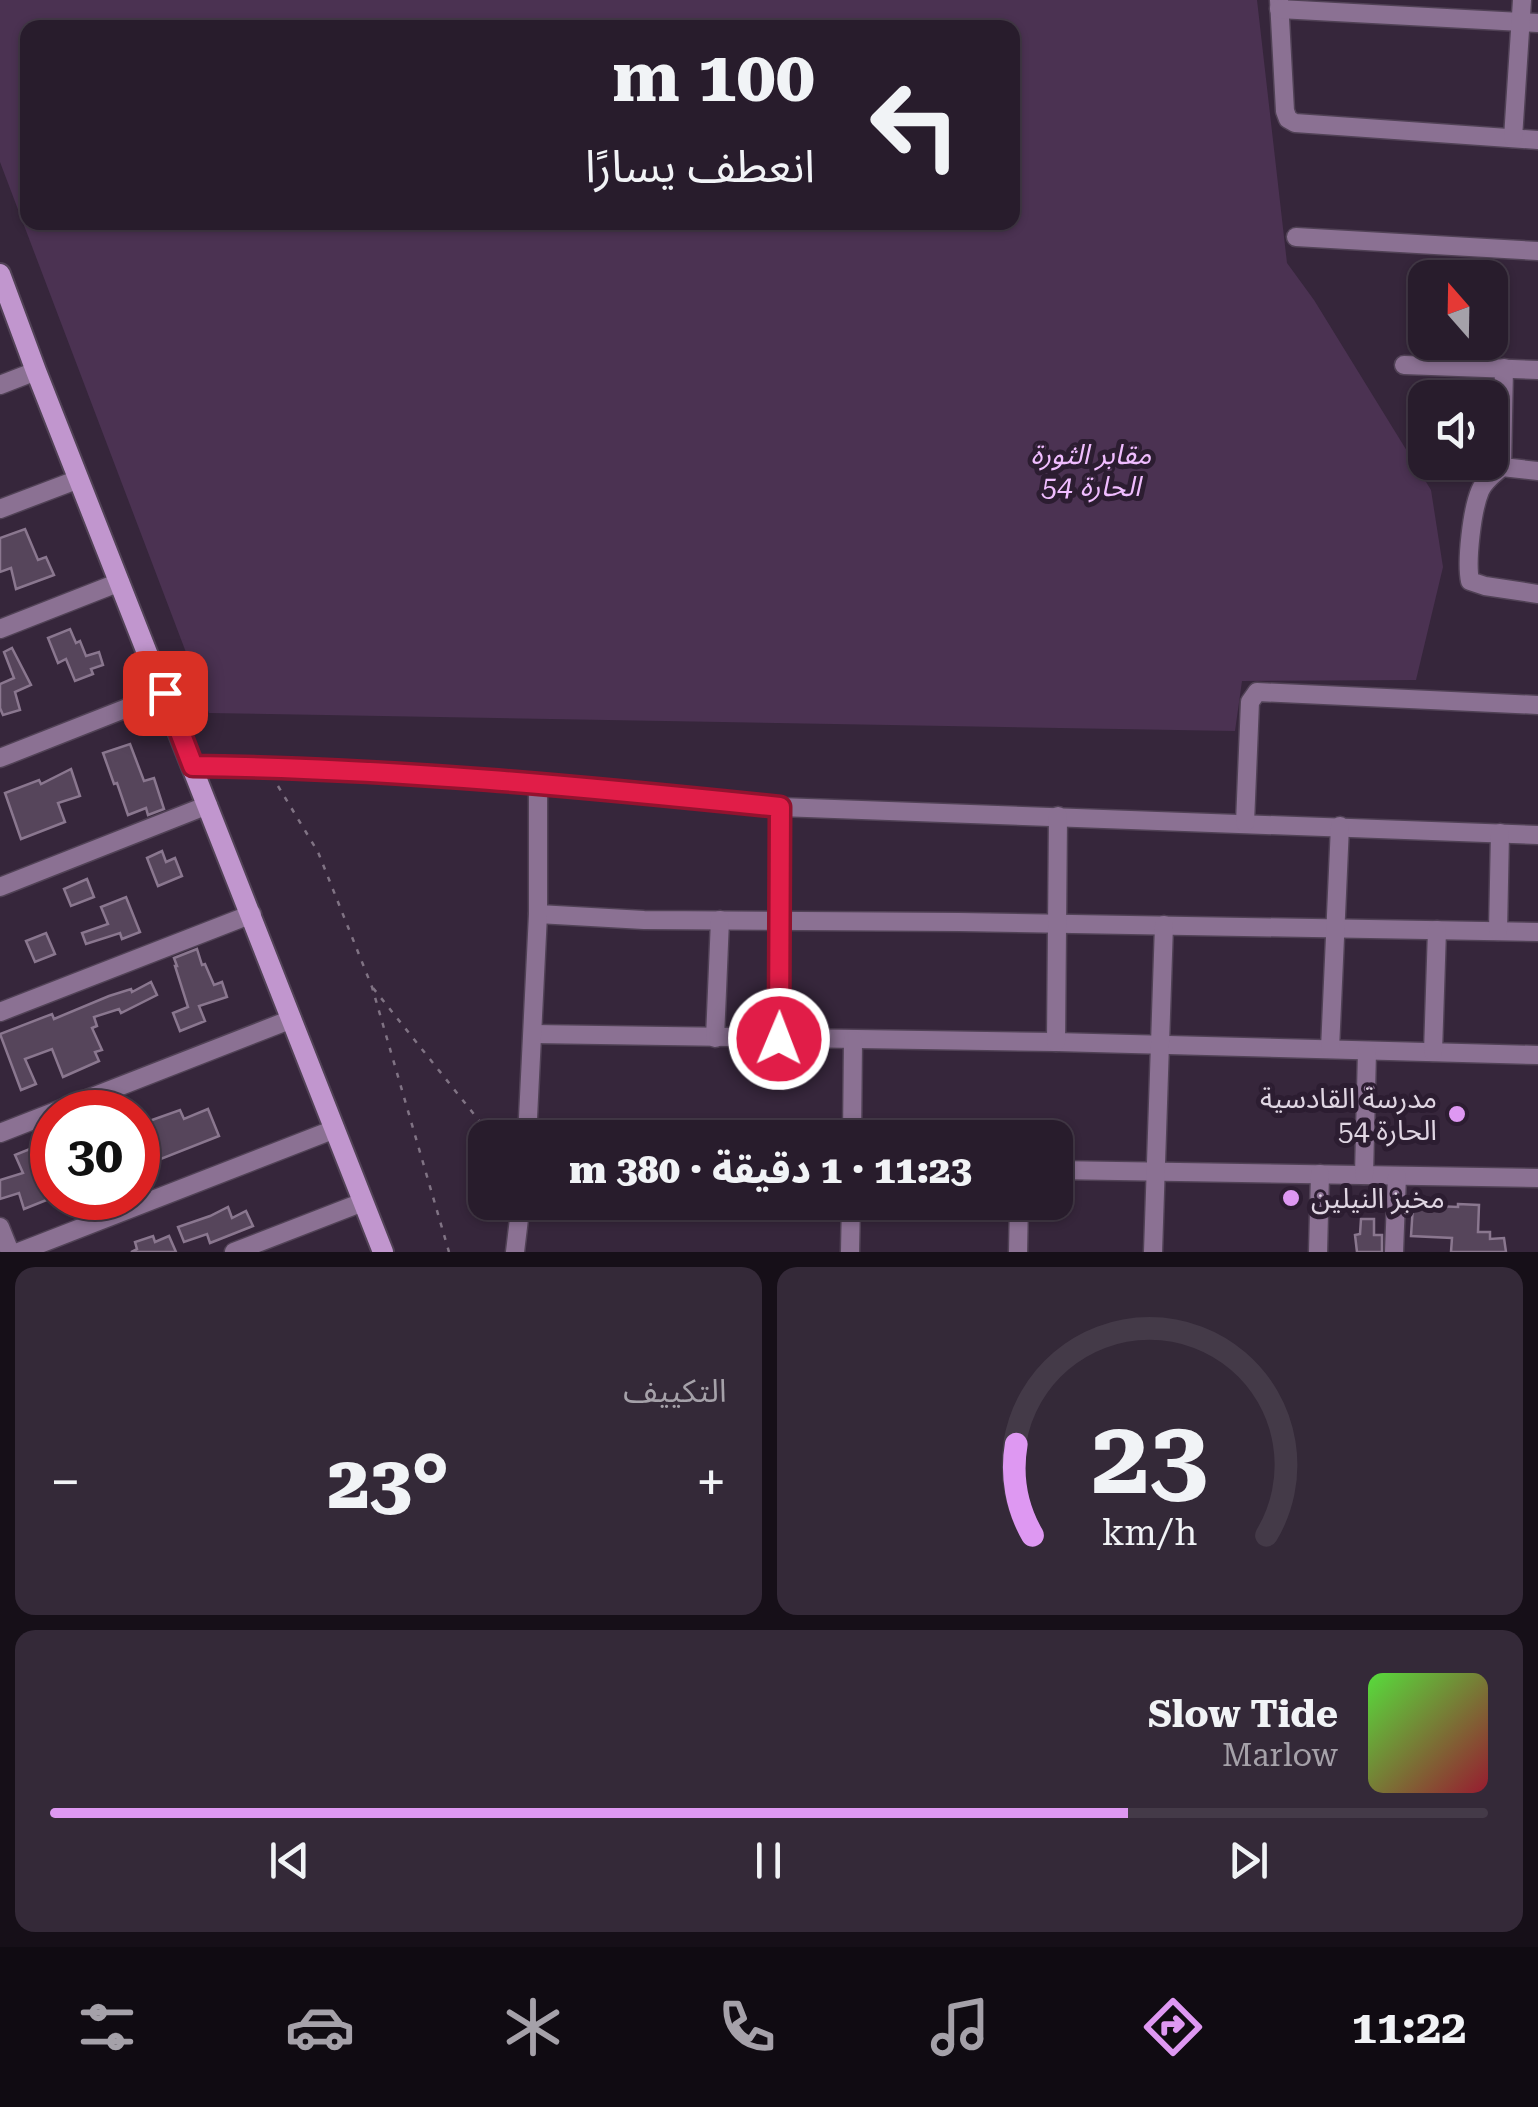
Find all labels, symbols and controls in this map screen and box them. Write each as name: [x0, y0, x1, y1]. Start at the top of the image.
text: 100 m: [612, 36, 815, 118]
icon: left: [850, 60, 980, 190]
text: انعطف يسارًا: [585, 140, 815, 193]
north arrow: [1408, 260, 1508, 360]
map controls: [1408, 260, 1508, 480]
button: sound: [1408, 380, 1508, 480]
park label: مقابر الثورة الحارة 54: [1031, 438, 1152, 503]
pin: [123, 651, 208, 736]
icon: arrive: [138, 666, 193, 721]
position arrow: [727, 987, 831, 1091]
place label: مدرسة القادسية الحارة 54: [1260, 1082, 1437, 1147]
speed limit sign: 30: [30, 1090, 160, 1220]
marker: مدرسة القادسية الحارة 54: [1446, 1103, 1468, 1125]
text: 11:23 · 1 دقيقة · 380 m: [569, 1148, 972, 1192]
place label: مخبز النيلين: [1311, 1182, 1445, 1215]
marker: مخبز النيلين: [1280, 1187, 1302, 1209]
text: التكييف: [623, 1372, 727, 1410]
text: 23: [1092, 1397, 1208, 1518]
text: 23°: [327, 1438, 449, 1526]
text: −: [50, 1450, 81, 1514]
text: +: [696, 1450, 727, 1514]
text: km/h: [1102, 1512, 1198, 1554]
text: Slow Tide: [1148, 1692, 1338, 1736]
text: Marlow: [1222, 1736, 1338, 1774]
icon: previous: [262, 1833, 317, 1888]
icon: pause: [741, 1833, 796, 1888]
icon: next: [1221, 1833, 1276, 1888]
icon: filters: [72, 1992, 142, 2062]
icon: car: [285, 1992, 355, 2062]
icon: climate: [498, 1992, 568, 2062]
icon: phone: [712, 1992, 782, 2062]
icon: music: [925, 1992, 995, 2062]
icon: directions: [1138, 1992, 1208, 2062]
text: 11:22: [1351, 2001, 1466, 2054]

